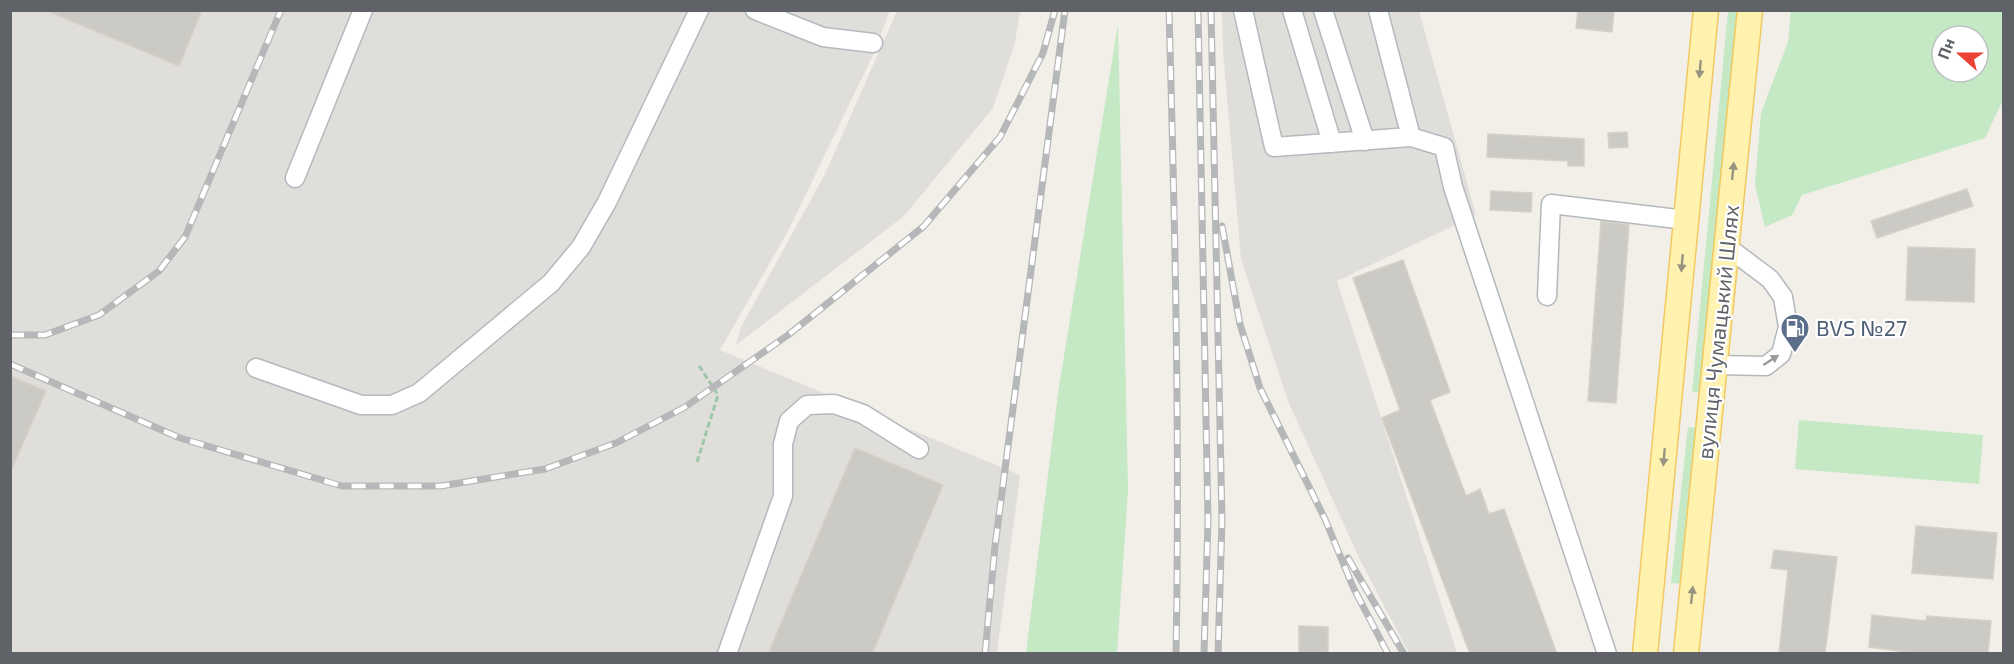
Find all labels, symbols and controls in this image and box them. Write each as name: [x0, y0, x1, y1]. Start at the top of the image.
north arrow: [1930, 24, 1990, 84]
text: Пн: [1933, 35, 1958, 62]
one-way arrow: [1695, 59, 1705, 78]
one-way arrow: [1728, 162, 1738, 181]
street label: вулиця Чумацький Шлях: [1691, 203, 1744, 460]
one-way arrow: [1677, 253, 1687, 272]
fuel station icon: BVS №27: [1779, 312, 1811, 354]
place label: BVS №27: [1816, 314, 1907, 340]
one-way arrow: [1763, 355, 1780, 366]
one-way arrow: [1659, 448, 1669, 467]
one-way arrow: [1687, 586, 1697, 605]

